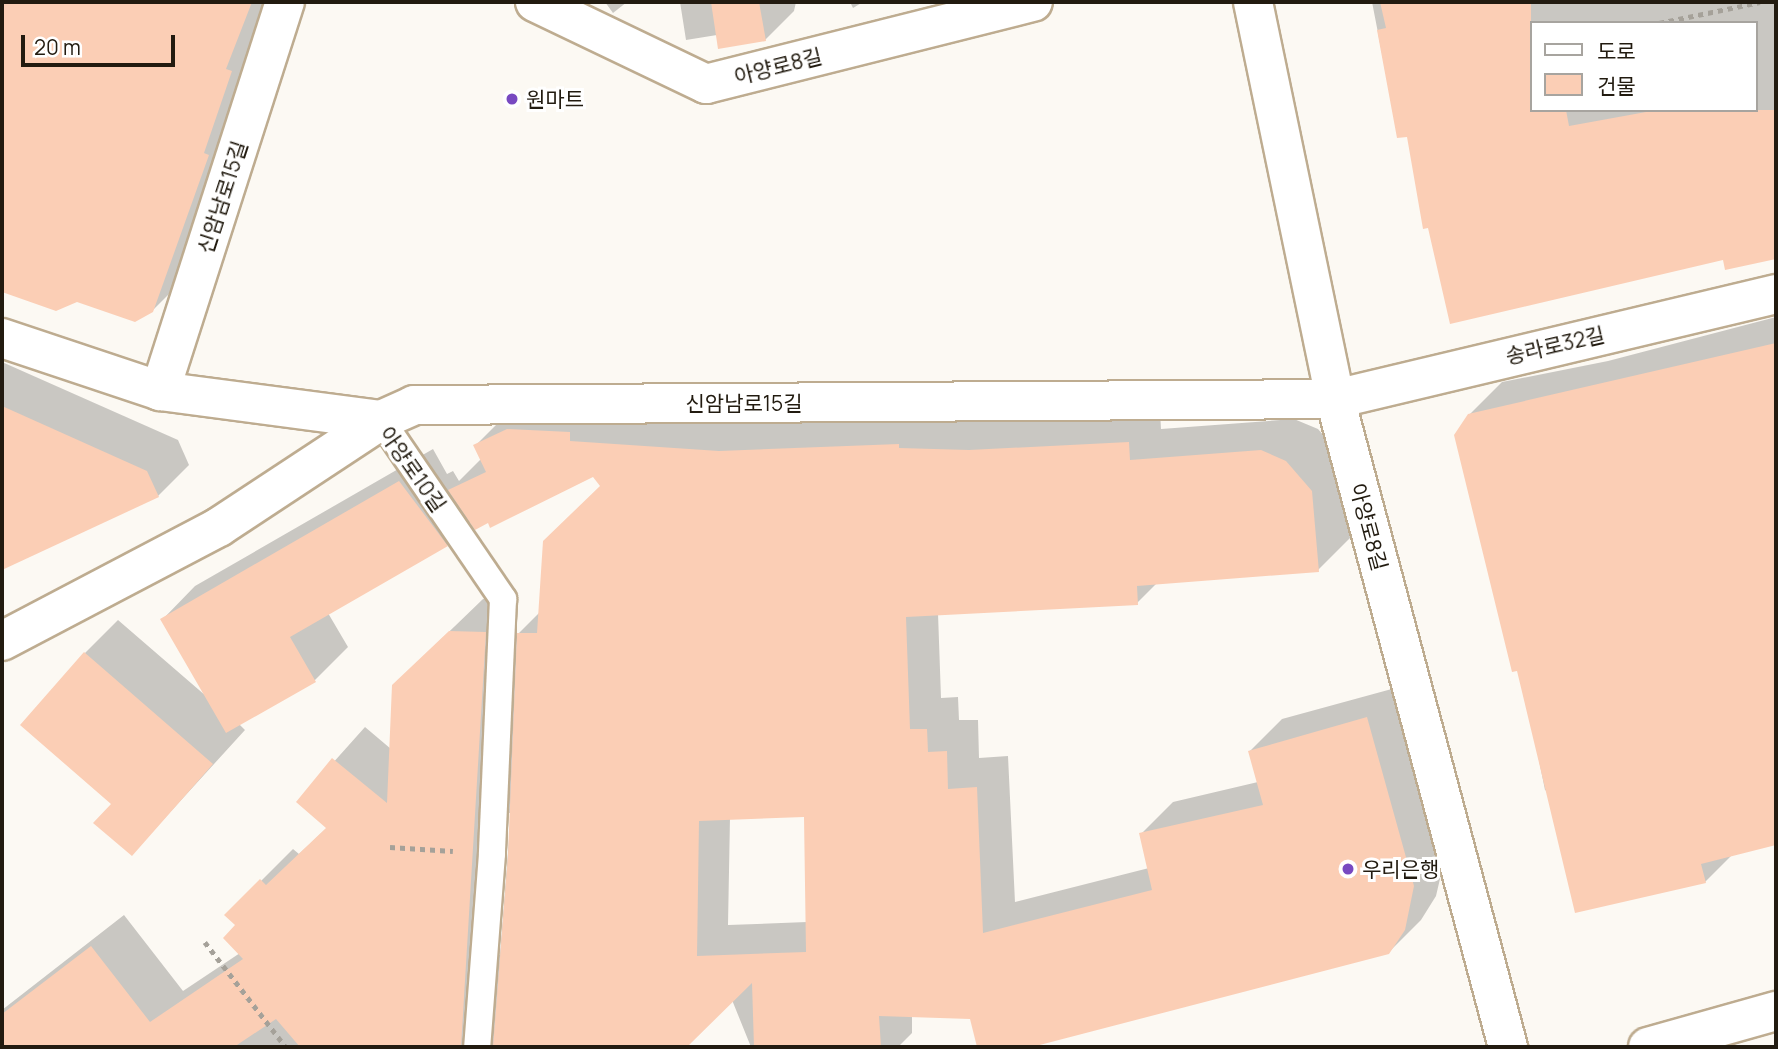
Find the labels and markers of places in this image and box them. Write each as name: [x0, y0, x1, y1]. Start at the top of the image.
place label: 원마트: [526, 86, 584, 112]
marker: 원마트: [504, 91, 520, 107]
place label: 우리은행: [1362, 856, 1439, 882]
marker: 우리은행: [1340, 861, 1356, 877]

